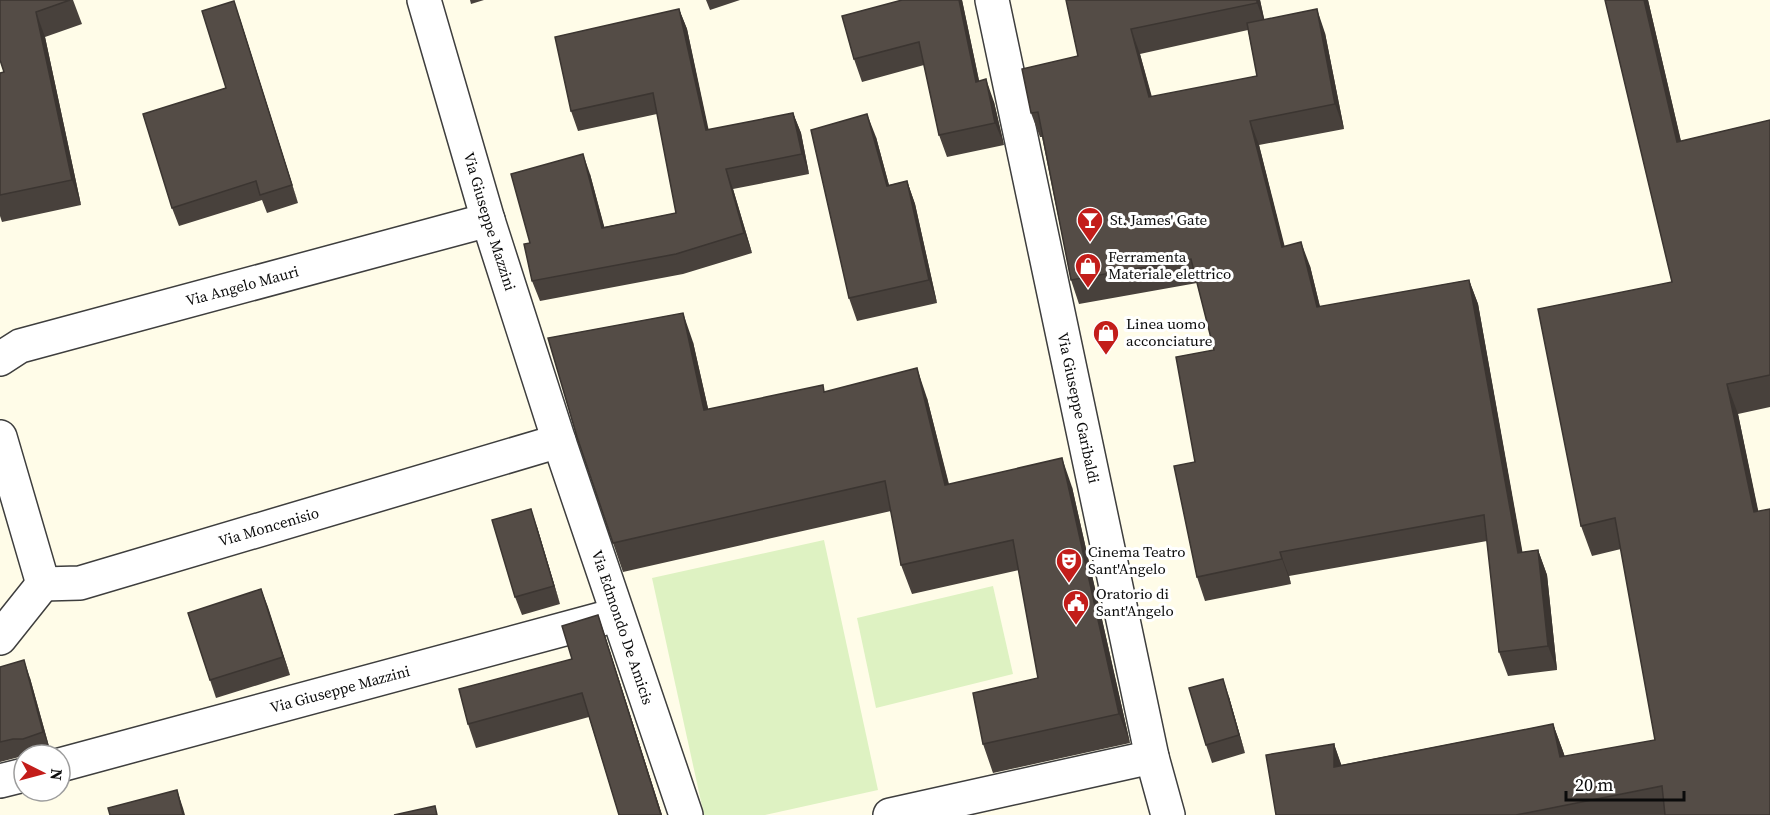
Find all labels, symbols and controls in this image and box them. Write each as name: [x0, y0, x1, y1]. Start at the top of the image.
street label: Via Giuseppe Mazzini: [459, 150, 521, 293]
bar icon: St. James' Gate: [1075, 205, 1105, 243]
place label: St. James' Gate: [1110, 209, 1208, 230]
place label: Ferramenta Materiale elettrico: [1108, 246, 1231, 284]
shop icon: Ferramenta Materiale elettrico: [1073, 251, 1103, 289]
street label: Via Angelo Mauri: [183, 260, 301, 311]
place label: Linea uomo acconciature: [1126, 313, 1213, 351]
shop icon: Linea uomo acconciature: [1091, 318, 1121, 356]
street label: Via Giuseppe Garibaldi: [1053, 331, 1105, 485]
street label: Via Moncenisio: [216, 502, 321, 551]
place label: Cinema Teatro Sant'Angelo: [1088, 541, 1185, 579]
theatre icon: Cinema Teatro Sant'Angelo: [1054, 546, 1084, 584]
street label: Via Edmondo De Amicis: [587, 547, 659, 707]
place label: Oratorio di Sant'Angelo: [1096, 583, 1174, 621]
public building icon: Oratorio di Sant'Angelo: [1061, 588, 1091, 626]
street label: Via Giuseppe Mazzini: [268, 660, 412, 718]
north arrow: [12, 743, 72, 803]
scale bar: [1566, 764, 1684, 802]
text: N: [45, 768, 68, 782]
text: 20 m: [1575, 772, 1613, 797]

